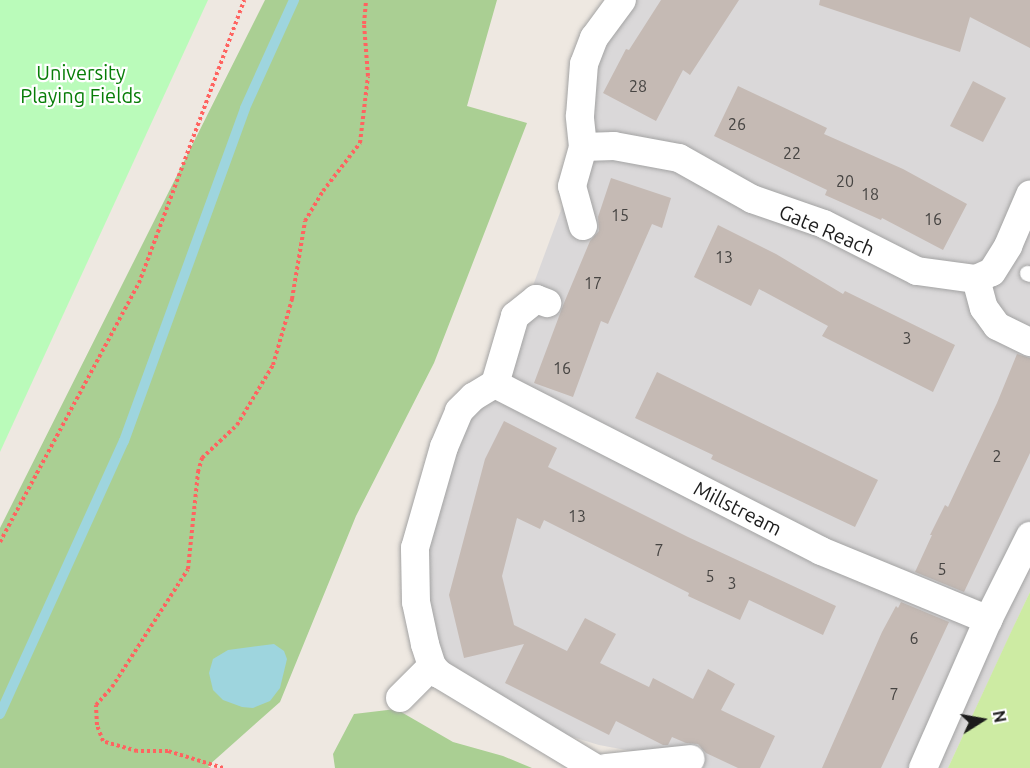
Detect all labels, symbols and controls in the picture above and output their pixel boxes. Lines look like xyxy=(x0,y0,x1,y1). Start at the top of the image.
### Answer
park label: University Playing Fields xyxy=(20,60,142,107)
house number: 28 xyxy=(629,76,647,96)
house number: 26 xyxy=(728,114,746,134)
house number: 22 xyxy=(783,143,801,163)
house number: 20 xyxy=(836,171,854,191)
house number: 18 xyxy=(861,184,879,204)
street label: Gate Reach xyxy=(776,199,878,261)
house number: 15 xyxy=(611,205,629,225)
house number: 16 xyxy=(924,209,942,229)
house number: 13 xyxy=(715,247,733,267)
house number: 17 xyxy=(584,273,602,293)
house number: 3 xyxy=(902,328,912,348)
house number: 16 xyxy=(553,358,571,378)
house number: 2 xyxy=(992,446,1002,466)
street label: Millstream xyxy=(690,476,786,540)
house number: 13 xyxy=(568,506,586,526)
house number: 7 xyxy=(654,540,664,560)
house number: 5 xyxy=(937,559,947,579)
house number: 5 xyxy=(705,566,715,586)
house number: 3 xyxy=(727,573,737,593)
house number: 6 xyxy=(909,628,919,648)
house number: 7 xyxy=(889,684,899,704)
north arrow xyxy=(952,690,1012,750)
text: N xyxy=(990,709,1010,724)

